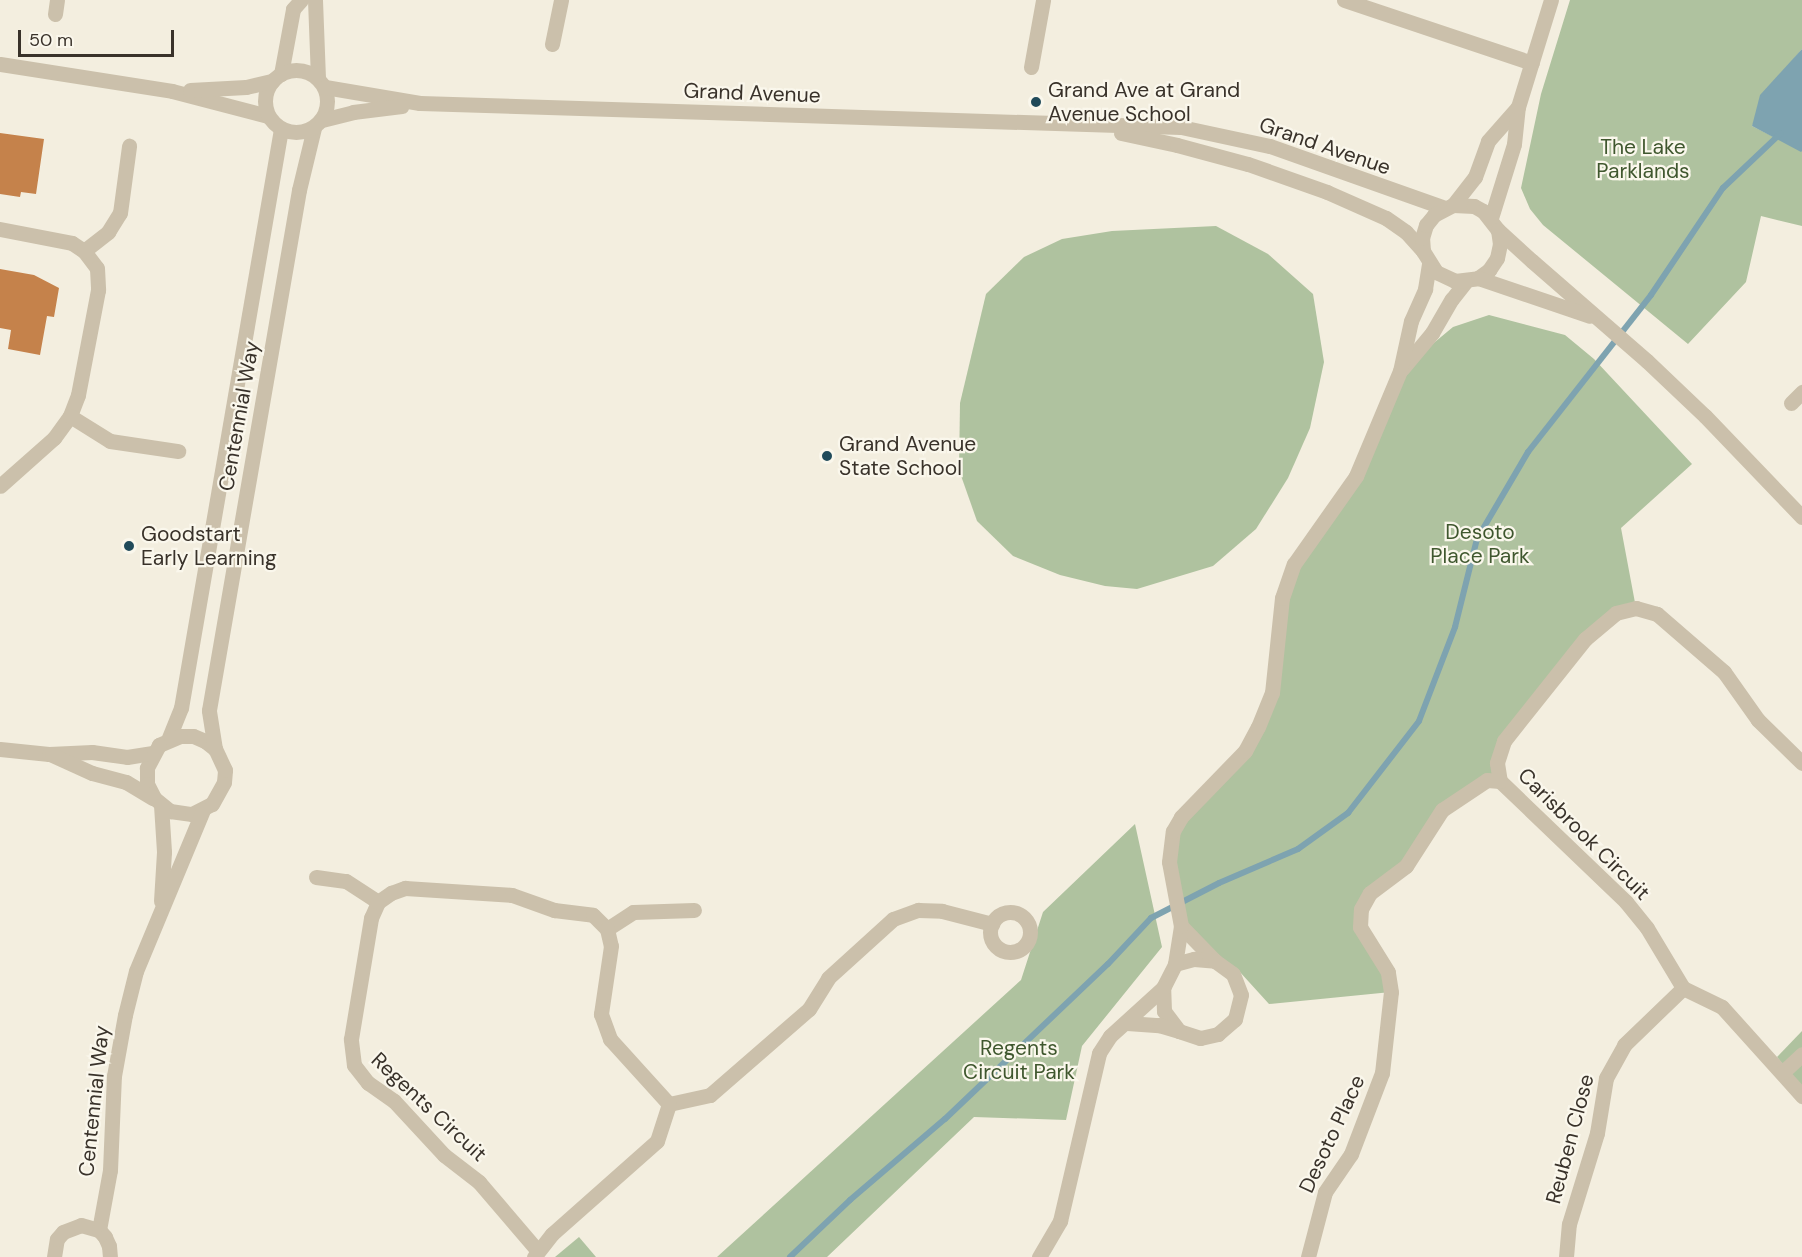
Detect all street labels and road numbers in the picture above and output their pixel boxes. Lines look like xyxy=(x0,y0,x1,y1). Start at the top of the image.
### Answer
street label: Grand Avenue xyxy=(683,78,821,108)
street label: Grand Avenue xyxy=(1256,112,1394,180)
street label: Centennial Way xyxy=(213,339,265,493)
street label: Carisbrook Circuit xyxy=(1513,763,1655,905)
street label: Centennial Way xyxy=(74,1024,114,1178)
street label: Regents Circuit xyxy=(366,1047,492,1167)
street label: Desoto Place xyxy=(1294,1071,1370,1197)
street label: Reuben Close xyxy=(1541,1071,1599,1207)

